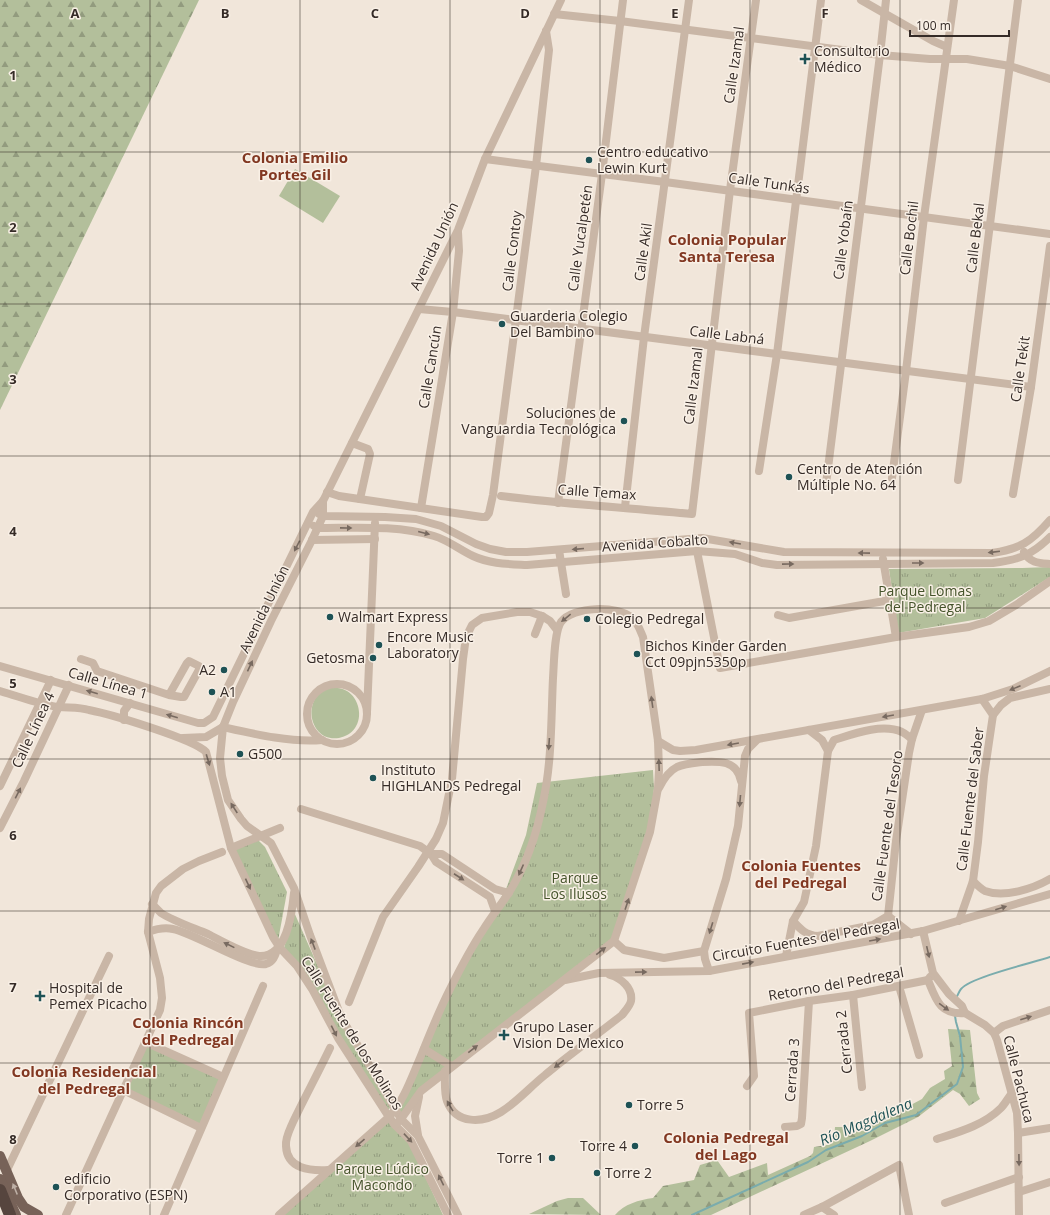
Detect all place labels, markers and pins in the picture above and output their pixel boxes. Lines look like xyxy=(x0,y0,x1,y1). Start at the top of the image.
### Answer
place label: Consultorio Médico xyxy=(814,41,890,76)
marker: Consultorio Médico xyxy=(799,53,811,65)
place label: Centro educativo Lewin Kurt xyxy=(597,142,708,177)
marker: Centro educativo Lewin Kurt xyxy=(584,155,594,165)
place label: Guarderia Colegio Del Bambino xyxy=(510,306,628,341)
marker: Guarderia Colegio Del Bambino xyxy=(497,319,507,329)
place label: Soluciones de Vanguardia Tecnológica xyxy=(461,403,616,438)
marker: Soluciones de Vanguardia Tecnológica xyxy=(619,416,629,426)
place label: Centro de Atención Múltiple No. 64 xyxy=(797,459,923,494)
marker: Centro de Atención Múltiple No. 64 xyxy=(784,472,794,482)
place label: Walmart Express xyxy=(338,607,448,626)
place label: Colegio Pedregal xyxy=(595,609,704,628)
marker: Walmart Express xyxy=(325,612,335,622)
marker: Colegio Pedregal xyxy=(582,614,592,624)
place label: Encore Music Laboratory xyxy=(387,627,474,662)
place label: Bichos Kinder Garden Cct 09pjn5350p xyxy=(645,636,787,671)
marker: Encore Music Laboratory xyxy=(374,640,384,650)
place label: Getosma xyxy=(306,648,365,667)
marker: Bichos Kinder Garden Cct 09pjn5350p xyxy=(632,649,642,659)
marker: Getosma xyxy=(368,653,378,663)
place label: A2 xyxy=(199,660,216,679)
marker: A2 xyxy=(219,665,229,675)
place label: A1 xyxy=(220,682,237,701)
marker: A1 xyxy=(207,687,217,697)
place label: G500 xyxy=(248,744,282,763)
marker: G500 xyxy=(235,749,245,759)
place label: Instituto HIGHLANDS Pedregal xyxy=(381,760,521,795)
marker: Instituto HIGHLANDS Pedregal xyxy=(368,773,378,783)
place label: Hospital de Pemex Picacho xyxy=(49,978,147,1013)
marker: Hospital de Pemex Picacho xyxy=(34,990,46,1002)
place label: Grupo Laser Vision De Mexico xyxy=(513,1017,624,1052)
marker: Grupo Laser Vision De Mexico xyxy=(498,1029,510,1041)
place label: Torre 5 xyxy=(637,1095,684,1114)
marker: Torre 5 xyxy=(624,1100,634,1110)
place label: Torre 4 xyxy=(580,1136,627,1155)
marker: Torre 4 xyxy=(630,1141,640,1151)
place label: Torre 1 xyxy=(497,1148,544,1167)
marker: Torre 1 xyxy=(547,1153,557,1163)
place label: Torre 2 xyxy=(605,1163,652,1182)
marker: Torre 2 xyxy=(592,1168,602,1178)
place label: edificio Corporativo (ESPN) xyxy=(64,1169,188,1204)
marker: edificio Corporativo (ESPN) xyxy=(51,1182,61,1192)

